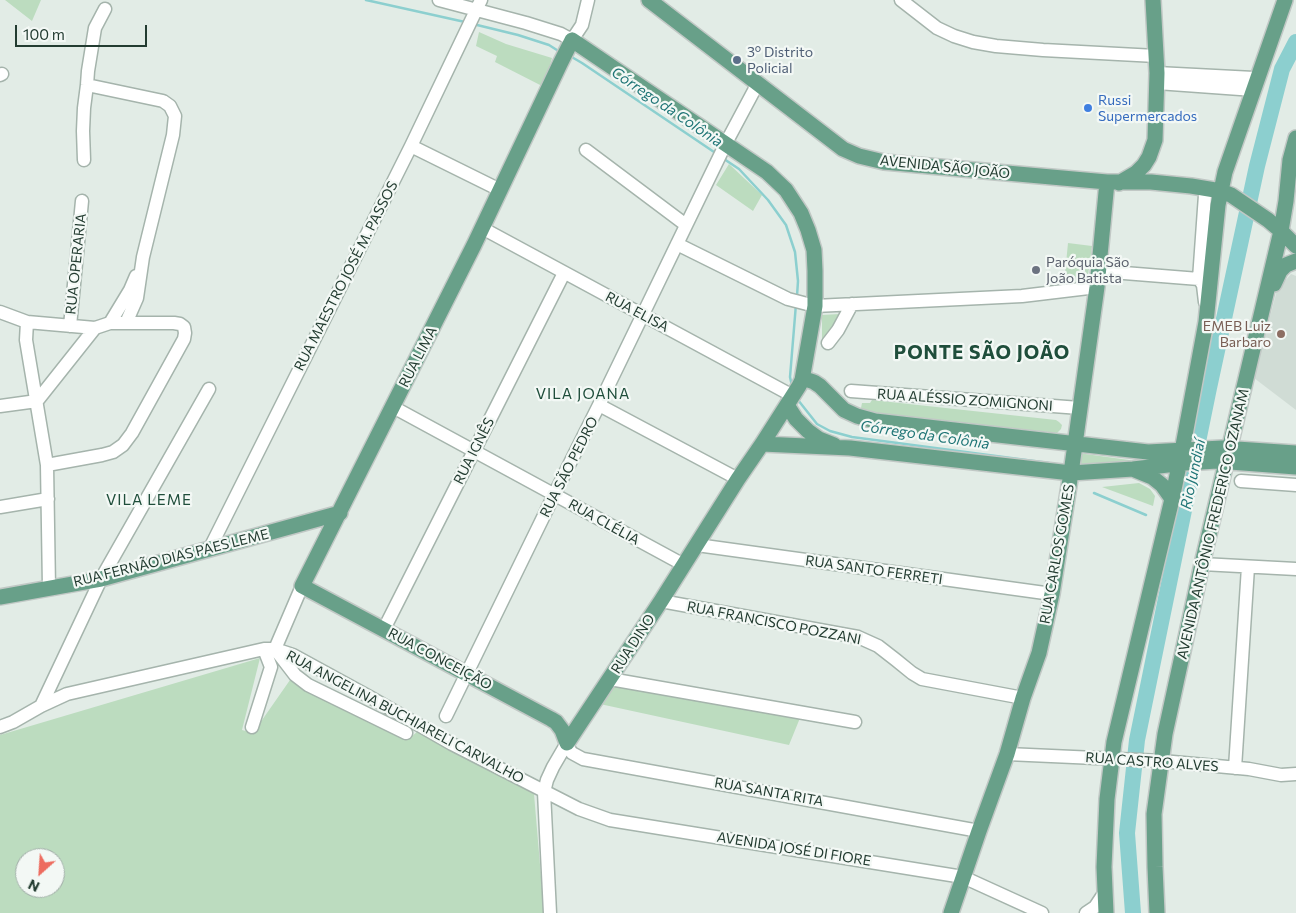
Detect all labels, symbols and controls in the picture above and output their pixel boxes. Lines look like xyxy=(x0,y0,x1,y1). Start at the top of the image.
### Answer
scale bar xyxy=(18,15,150,47)
text: 100 m xyxy=(23,25,65,43)
place label: 3º Distrito Policial xyxy=(747,44,813,76)
marker: 3º Distrito Policial xyxy=(731,54,743,66)
water label: Córrego da Colônia xyxy=(608,63,726,151)
place label: Russi Supermercados xyxy=(1098,92,1197,124)
marker: Russi Supermercados xyxy=(1082,102,1094,114)
street label: AVENIDA SÃO JOÃO xyxy=(879,152,1011,182)
street label: RUA MAESTRO JOSÉ M. PASSOS xyxy=(291,178,401,374)
street label: RUA OPERARIA xyxy=(62,213,90,315)
place label: Paróquia São João Batista xyxy=(1046,254,1129,286)
marker: Paróquia São João Batista xyxy=(1030,264,1042,276)
street label: RUA ELISA xyxy=(602,288,672,336)
place label: EMEB Luiz Barbaro xyxy=(1203,318,1271,351)
street label: RUA LIMA xyxy=(395,324,441,390)
marker: EMEB Luiz Barbaro xyxy=(1275,328,1287,340)
district label: PONTE SÃO JOÃO xyxy=(892,342,1072,364)
district label: VILA JOANA xyxy=(535,385,631,403)
street label: RUA ALÉSSIO ZOMIGNONI xyxy=(877,385,1053,415)
street label: AVENIDA ANTÔNIO FREDERICO OZANAM xyxy=(1174,387,1252,661)
street label: RUA SÃO PEDRO xyxy=(536,414,602,520)
street label: RUA IGNÊS xyxy=(450,415,498,487)
water label: Córrego da Colônia xyxy=(859,417,991,453)
water label: Rio Jundiaí xyxy=(1177,437,1209,511)
street label: RUA CARLOS GOMES xyxy=(1036,483,1078,625)
district label: VILA LEME xyxy=(105,491,193,509)
street label: RUA CLÉLIA xyxy=(565,496,643,548)
street label: RUA FERNÃO DIAS PAES LEME xyxy=(72,526,270,590)
street label: RUA SANTO FERRETI xyxy=(804,552,944,588)
street label: RUA FRANCISCO POZZANI xyxy=(685,598,863,648)
street label: RUA DINO xyxy=(608,611,658,677)
street label: RUA CONCEIÇÃO xyxy=(385,625,495,693)
street label: RUA ANGELINA BUCHIARELI CARVALHO xyxy=(283,647,527,787)
street label: RUA CASTRO ALVES xyxy=(1085,749,1219,775)
street label: RUA SANTA RITA xyxy=(713,774,825,810)
street label: AVENIDA JOSÉ DI FIORE xyxy=(716,829,872,869)
north arrow xyxy=(15,848,65,898)
text: N xyxy=(25,876,42,896)

